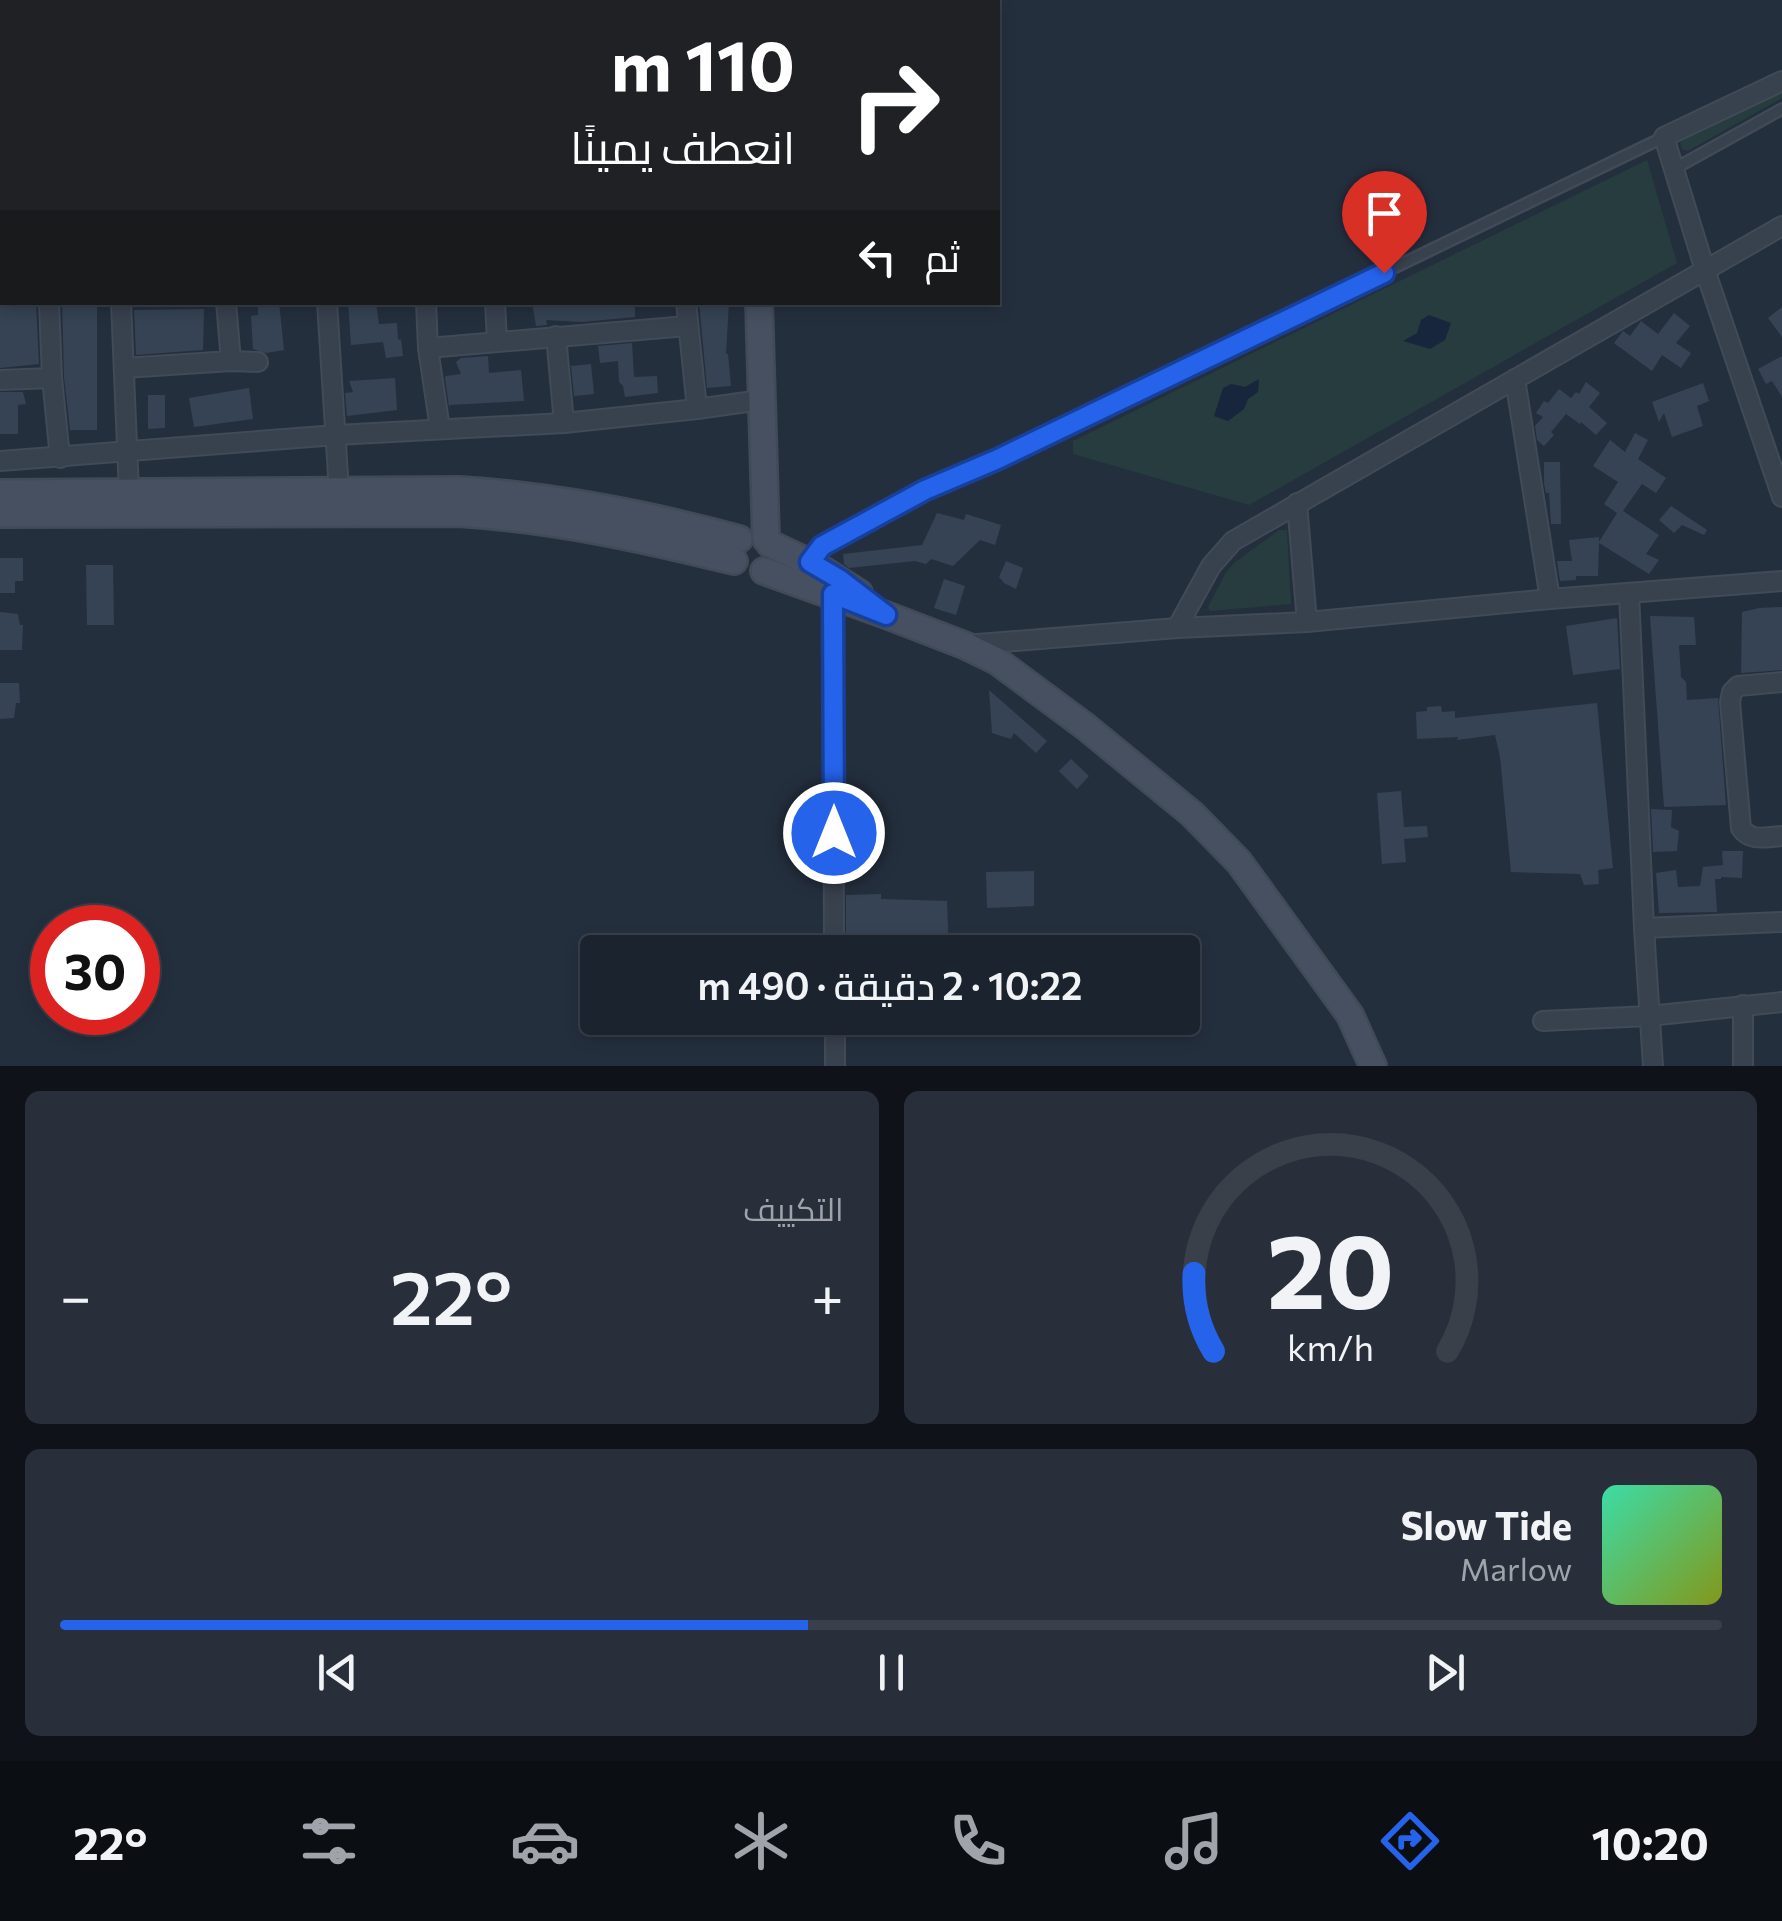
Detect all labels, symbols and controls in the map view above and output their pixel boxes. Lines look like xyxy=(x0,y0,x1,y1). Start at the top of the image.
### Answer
text: 110 m xyxy=(611,20,795,105)
icon: right xyxy=(830,40,960,170)
text: انعطف يمينًا xyxy=(570,118,795,173)
pin xyxy=(1342,171,1427,274)
icon: arrive xyxy=(1357,186,1412,241)
icon: left xyxy=(850,230,905,285)
text: ثم xyxy=(925,233,960,280)
position arrow xyxy=(782,781,886,885)
speed limit sign: 30 xyxy=(30,905,160,1035)
text: 10:22 · 2 دقيقة · 490 m xyxy=(698,961,1082,1008)
text: التكييف xyxy=(743,1188,844,1228)
text: 20 xyxy=(1266,1203,1394,1330)
text: 22° xyxy=(390,1249,512,1340)
text: − xyxy=(60,1261,91,1328)
text: + xyxy=(811,1261,844,1328)
text: km/h xyxy=(1287,1325,1374,1368)
text: Slow Tide xyxy=(1401,1501,1572,1548)
text: Marlow xyxy=(1460,1548,1572,1588)
icon: previous xyxy=(310,1645,365,1700)
icon: pause xyxy=(864,1645,919,1700)
icon: next xyxy=(1418,1645,1473,1700)
icon: filters xyxy=(294,1806,364,1876)
icon: car xyxy=(510,1806,580,1876)
icon: climate xyxy=(726,1806,796,1876)
icon: phone xyxy=(943,1806,1013,1876)
icon: music xyxy=(1159,1806,1229,1876)
icon: directions xyxy=(1375,1806,1445,1876)
text: 22° xyxy=(73,1814,147,1869)
text: 10:20 xyxy=(1591,1814,1709,1869)

